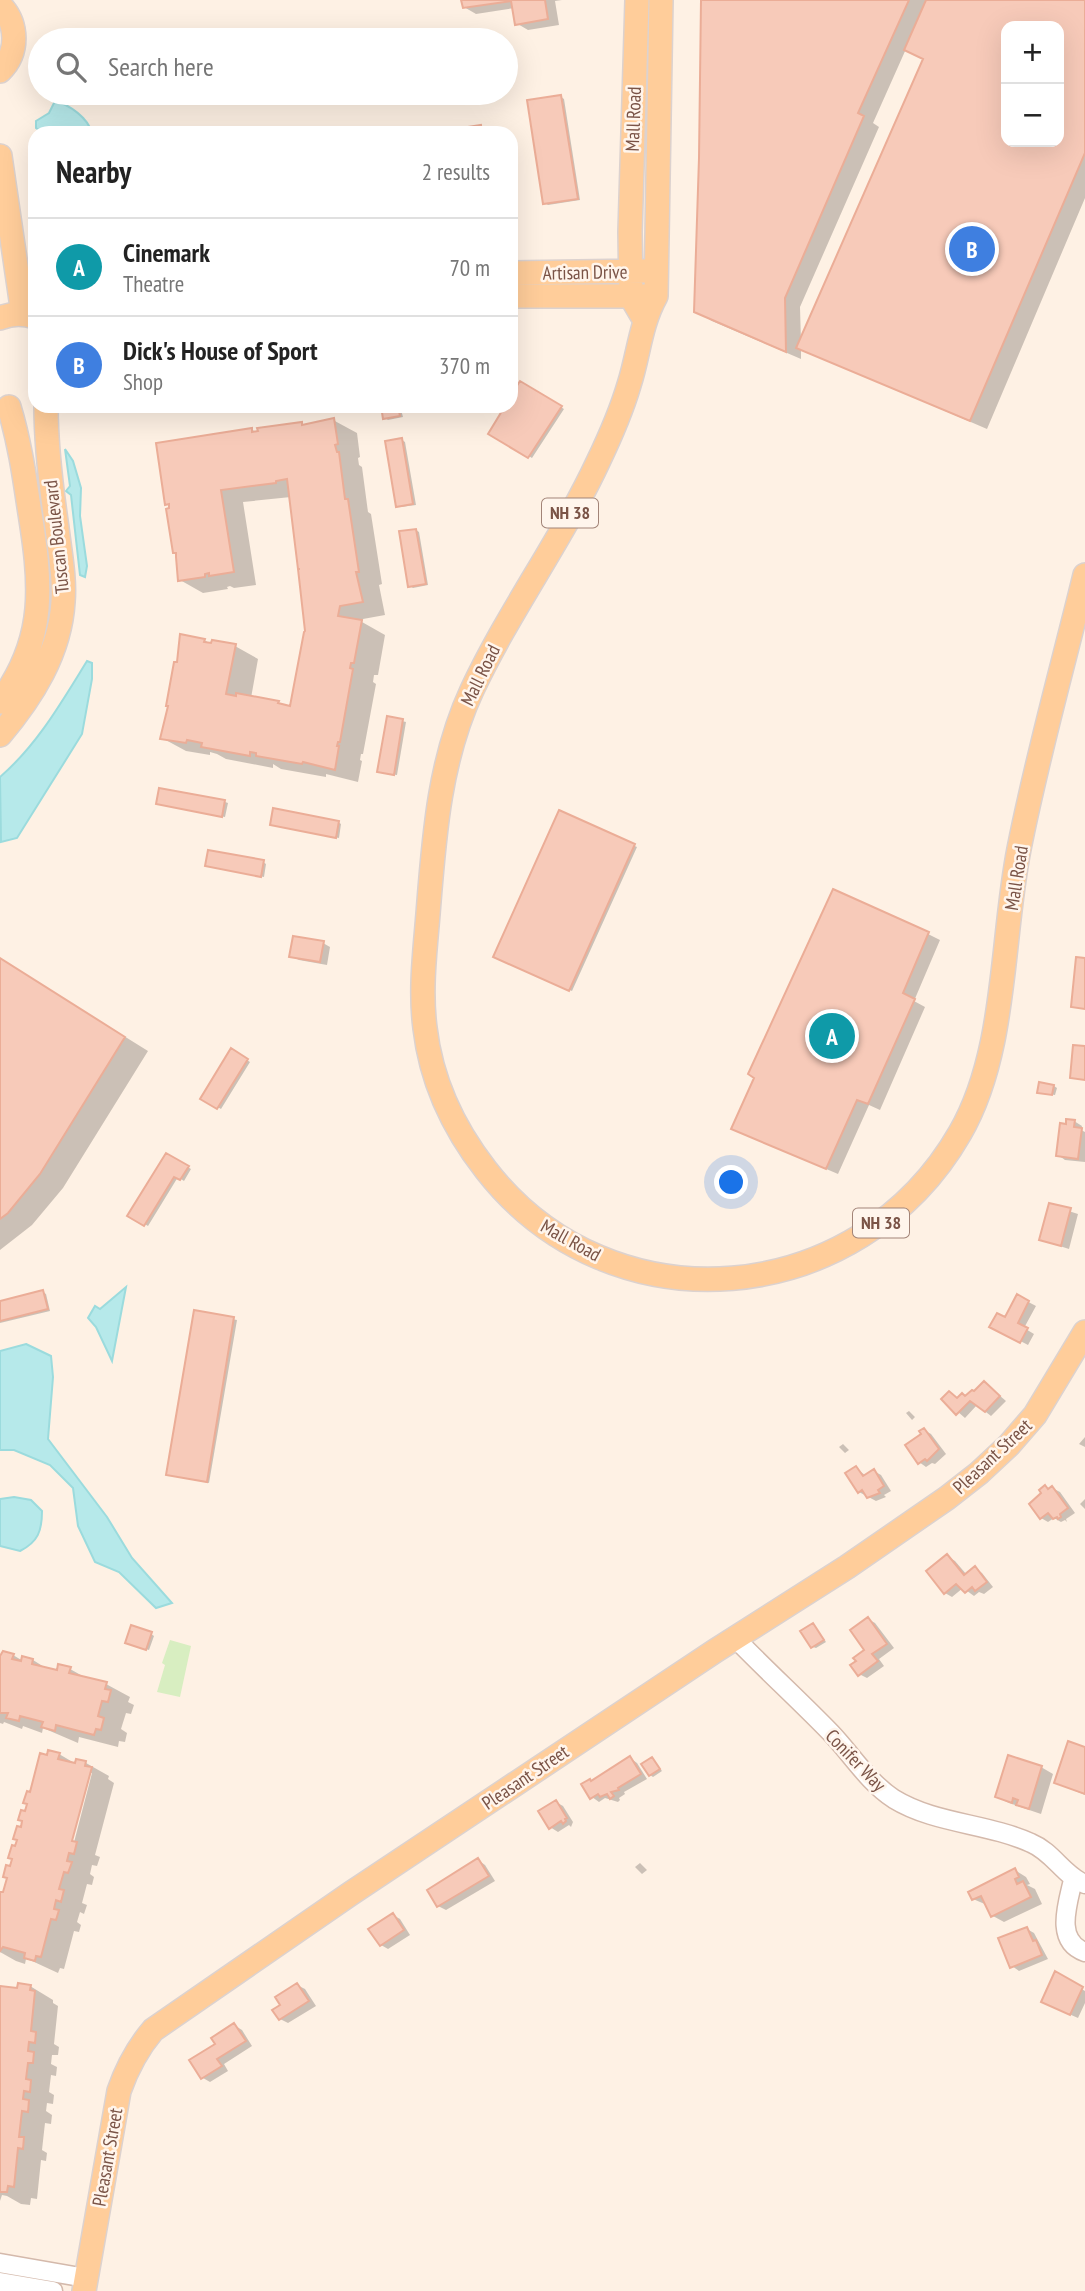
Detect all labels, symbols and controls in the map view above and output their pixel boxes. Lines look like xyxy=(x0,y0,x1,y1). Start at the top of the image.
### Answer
map controls xyxy=(1001,21,1064,147)
button: + xyxy=(1001,21,1064,84)
search box xyxy=(28,28,518,105)
icon: search xyxy=(52,48,90,86)
text: Search here xyxy=(108,50,214,83)
button: − xyxy=(1001,84,1064,147)
street label: Mall Road xyxy=(620,86,646,152)
text: Nearby xyxy=(56,152,131,191)
text: 2 results xyxy=(422,157,490,186)
pin: B xyxy=(949,223,995,275)
text: Cinemark xyxy=(123,236,210,269)
text: A xyxy=(73,253,85,282)
text: 70 m xyxy=(449,253,490,282)
street label: Artisan Drive xyxy=(542,259,628,285)
text: Theatre xyxy=(123,269,184,298)
text: Dick's House of Sport xyxy=(123,334,318,367)
text: B xyxy=(73,351,85,380)
text: 370 m xyxy=(439,351,490,380)
text: Shop xyxy=(123,367,163,396)
street label: Tuscan Boulevard xyxy=(38,479,74,595)
road number: NH 38 xyxy=(542,499,598,528)
street label: Mall Road xyxy=(455,641,505,709)
street label: Mall Road xyxy=(999,844,1033,912)
pin: A xyxy=(809,1010,855,1062)
your location xyxy=(714,1165,748,1199)
road number: NH 38 xyxy=(853,1208,909,1238)
street label: Mall Road xyxy=(537,1214,605,1266)
street label: Pleasant Street xyxy=(947,1413,1037,1499)
street label: Conifer Way xyxy=(821,1724,892,1797)
street label: Pleasant Street xyxy=(477,1739,574,1815)
street label: Pleasant Street xyxy=(87,2105,128,2208)

